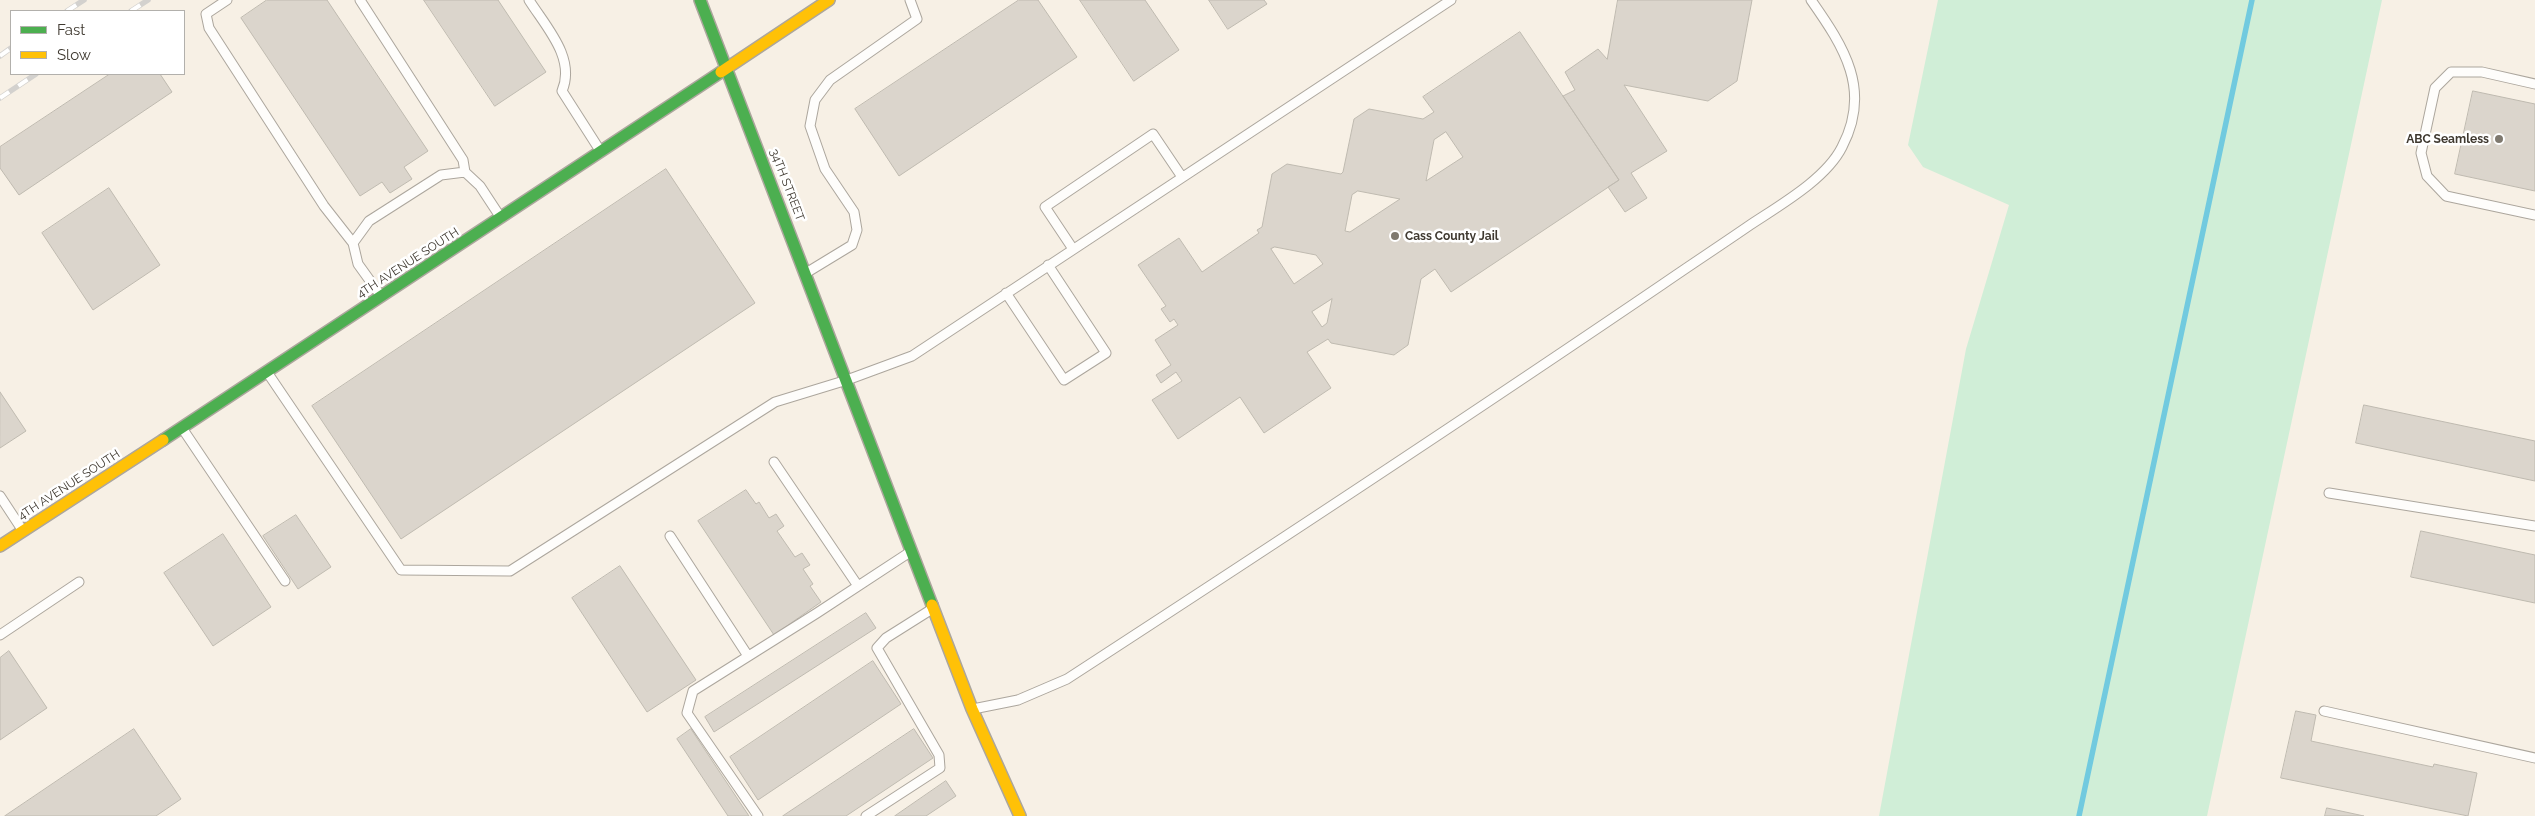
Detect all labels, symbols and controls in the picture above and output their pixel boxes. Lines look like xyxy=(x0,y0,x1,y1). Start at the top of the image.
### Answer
legend xyxy=(10,10,185,75)
text: Fast xyxy=(57,21,85,39)
text: Slow xyxy=(57,46,91,64)
place label: ABC Seamless xyxy=(2406,132,2489,146)
marker: ABC Seamless xyxy=(2493,133,2505,145)
street label: 34TH STREET xyxy=(767,147,807,223)
street label: 4TH AVENUE SOUTH xyxy=(354,225,462,301)
place label: Cass County Jail xyxy=(1405,229,1499,243)
marker: Cass County Jail xyxy=(1389,230,1401,242)
street label: 4TH AVENUE SOUTH xyxy=(15,447,123,523)

